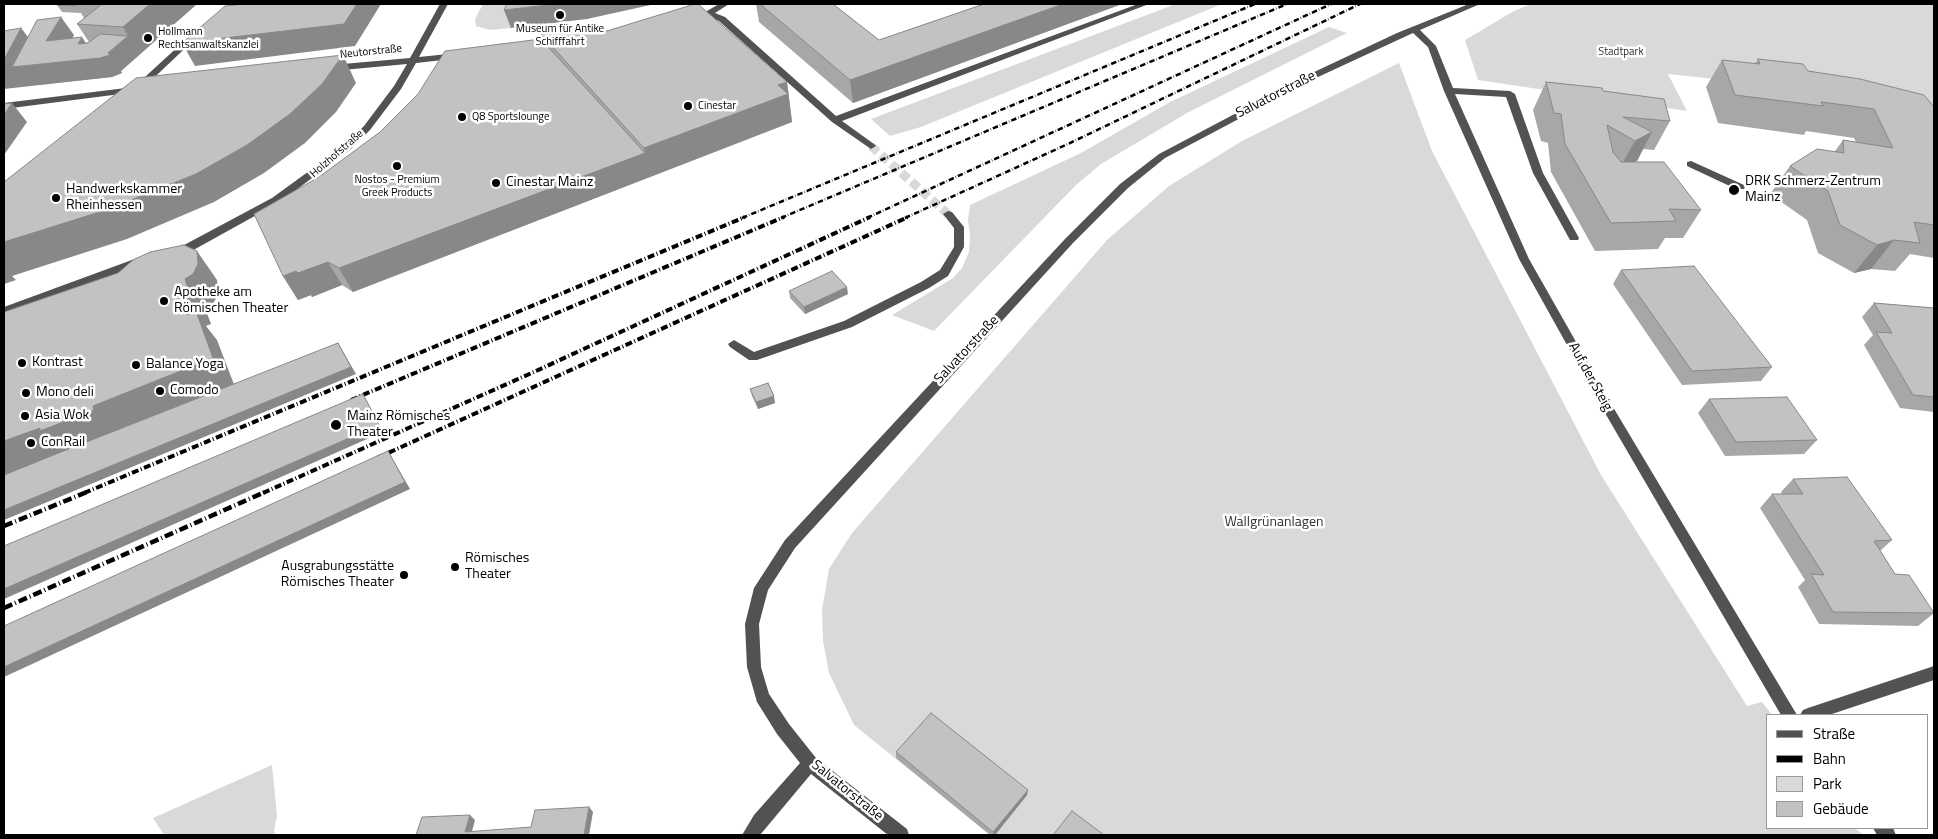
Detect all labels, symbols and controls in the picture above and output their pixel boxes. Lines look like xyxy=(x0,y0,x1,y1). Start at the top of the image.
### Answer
marker: Museum für Antike Schifffahrt xyxy=(554,9,566,21)
place label: Museum für Antike Schifffahrt xyxy=(516,22,604,48)
place label: Hollmann Rechtsanwaltskanzlei xyxy=(158,25,259,51)
marker: Hollmann Rechtsanwaltskanzlei xyxy=(142,32,154,44)
street label: Neutorstraße xyxy=(339,42,403,62)
park label: Stadtpark xyxy=(1598,45,1644,59)
street label: Salvatorstraße xyxy=(1233,68,1319,122)
place label: Cinestar xyxy=(698,99,736,113)
marker: Cinestar xyxy=(682,100,694,112)
place label: Q8 Sportslounge xyxy=(472,110,549,124)
marker: Q8 Sportslounge xyxy=(456,111,468,123)
street label: Holzhofstraße xyxy=(308,127,366,181)
marker: Nostos - Premium Greek Products xyxy=(391,160,403,172)
place label: Nostos - Premium Greek Products xyxy=(354,173,440,199)
place label: DRK Schmerz-Zentrum Mainz xyxy=(1745,174,1881,206)
place label: Cinestar Mainz xyxy=(506,175,593,191)
marker: Cinestar Mainz xyxy=(490,177,502,189)
place label: Handwerkskammer Rheinhessen xyxy=(66,182,182,214)
marker: DRK Schmerz-Zentrum Mainz xyxy=(1727,183,1741,197)
marker: Handwerkskammer Rheinhessen xyxy=(50,192,62,204)
place label: Apotheke am Römischen Theater xyxy=(174,285,288,318)
marker: Apotheke am Römischen Theater xyxy=(158,295,170,307)
street label: Salvatorstraße xyxy=(931,312,1003,388)
street label: Auf der Steig xyxy=(1564,340,1616,414)
place label: Kontrast xyxy=(32,355,83,371)
marker: Kontrast xyxy=(16,357,28,369)
place label: Balance Yoga xyxy=(146,357,224,373)
marker: Balance Yoga xyxy=(130,359,142,371)
place label: Comodo xyxy=(170,383,219,399)
place label: Mono deli xyxy=(36,385,94,401)
marker: Comodo xyxy=(154,385,166,397)
marker: Mono deli xyxy=(20,387,32,399)
place label: Asia Wok xyxy=(35,408,89,424)
place label: Mainz Römisches Theater xyxy=(347,409,450,442)
marker: Asia Wok xyxy=(19,410,31,422)
marker: Mainz Römisches Theater xyxy=(329,418,343,432)
place label: ConRail xyxy=(41,435,85,451)
marker: ConRail xyxy=(25,437,37,449)
park label: Wallgrünanlagen xyxy=(1224,515,1324,531)
place label: Römisches Theater xyxy=(465,551,529,584)
place label: Ausgrabungsstätte Römisches Theater xyxy=(281,559,394,592)
marker: Römisches Theater xyxy=(449,561,461,573)
marker: Ausgrabungsstätte Römisches Theater xyxy=(398,569,410,581)
legend xyxy=(1766,714,1928,829)
text: Straße xyxy=(1813,722,1855,745)
text: Bahn xyxy=(1813,747,1846,770)
street label: Salvatorstraße xyxy=(808,757,886,825)
text: Park xyxy=(1813,772,1842,795)
text: Gebäude xyxy=(1813,797,1869,820)

